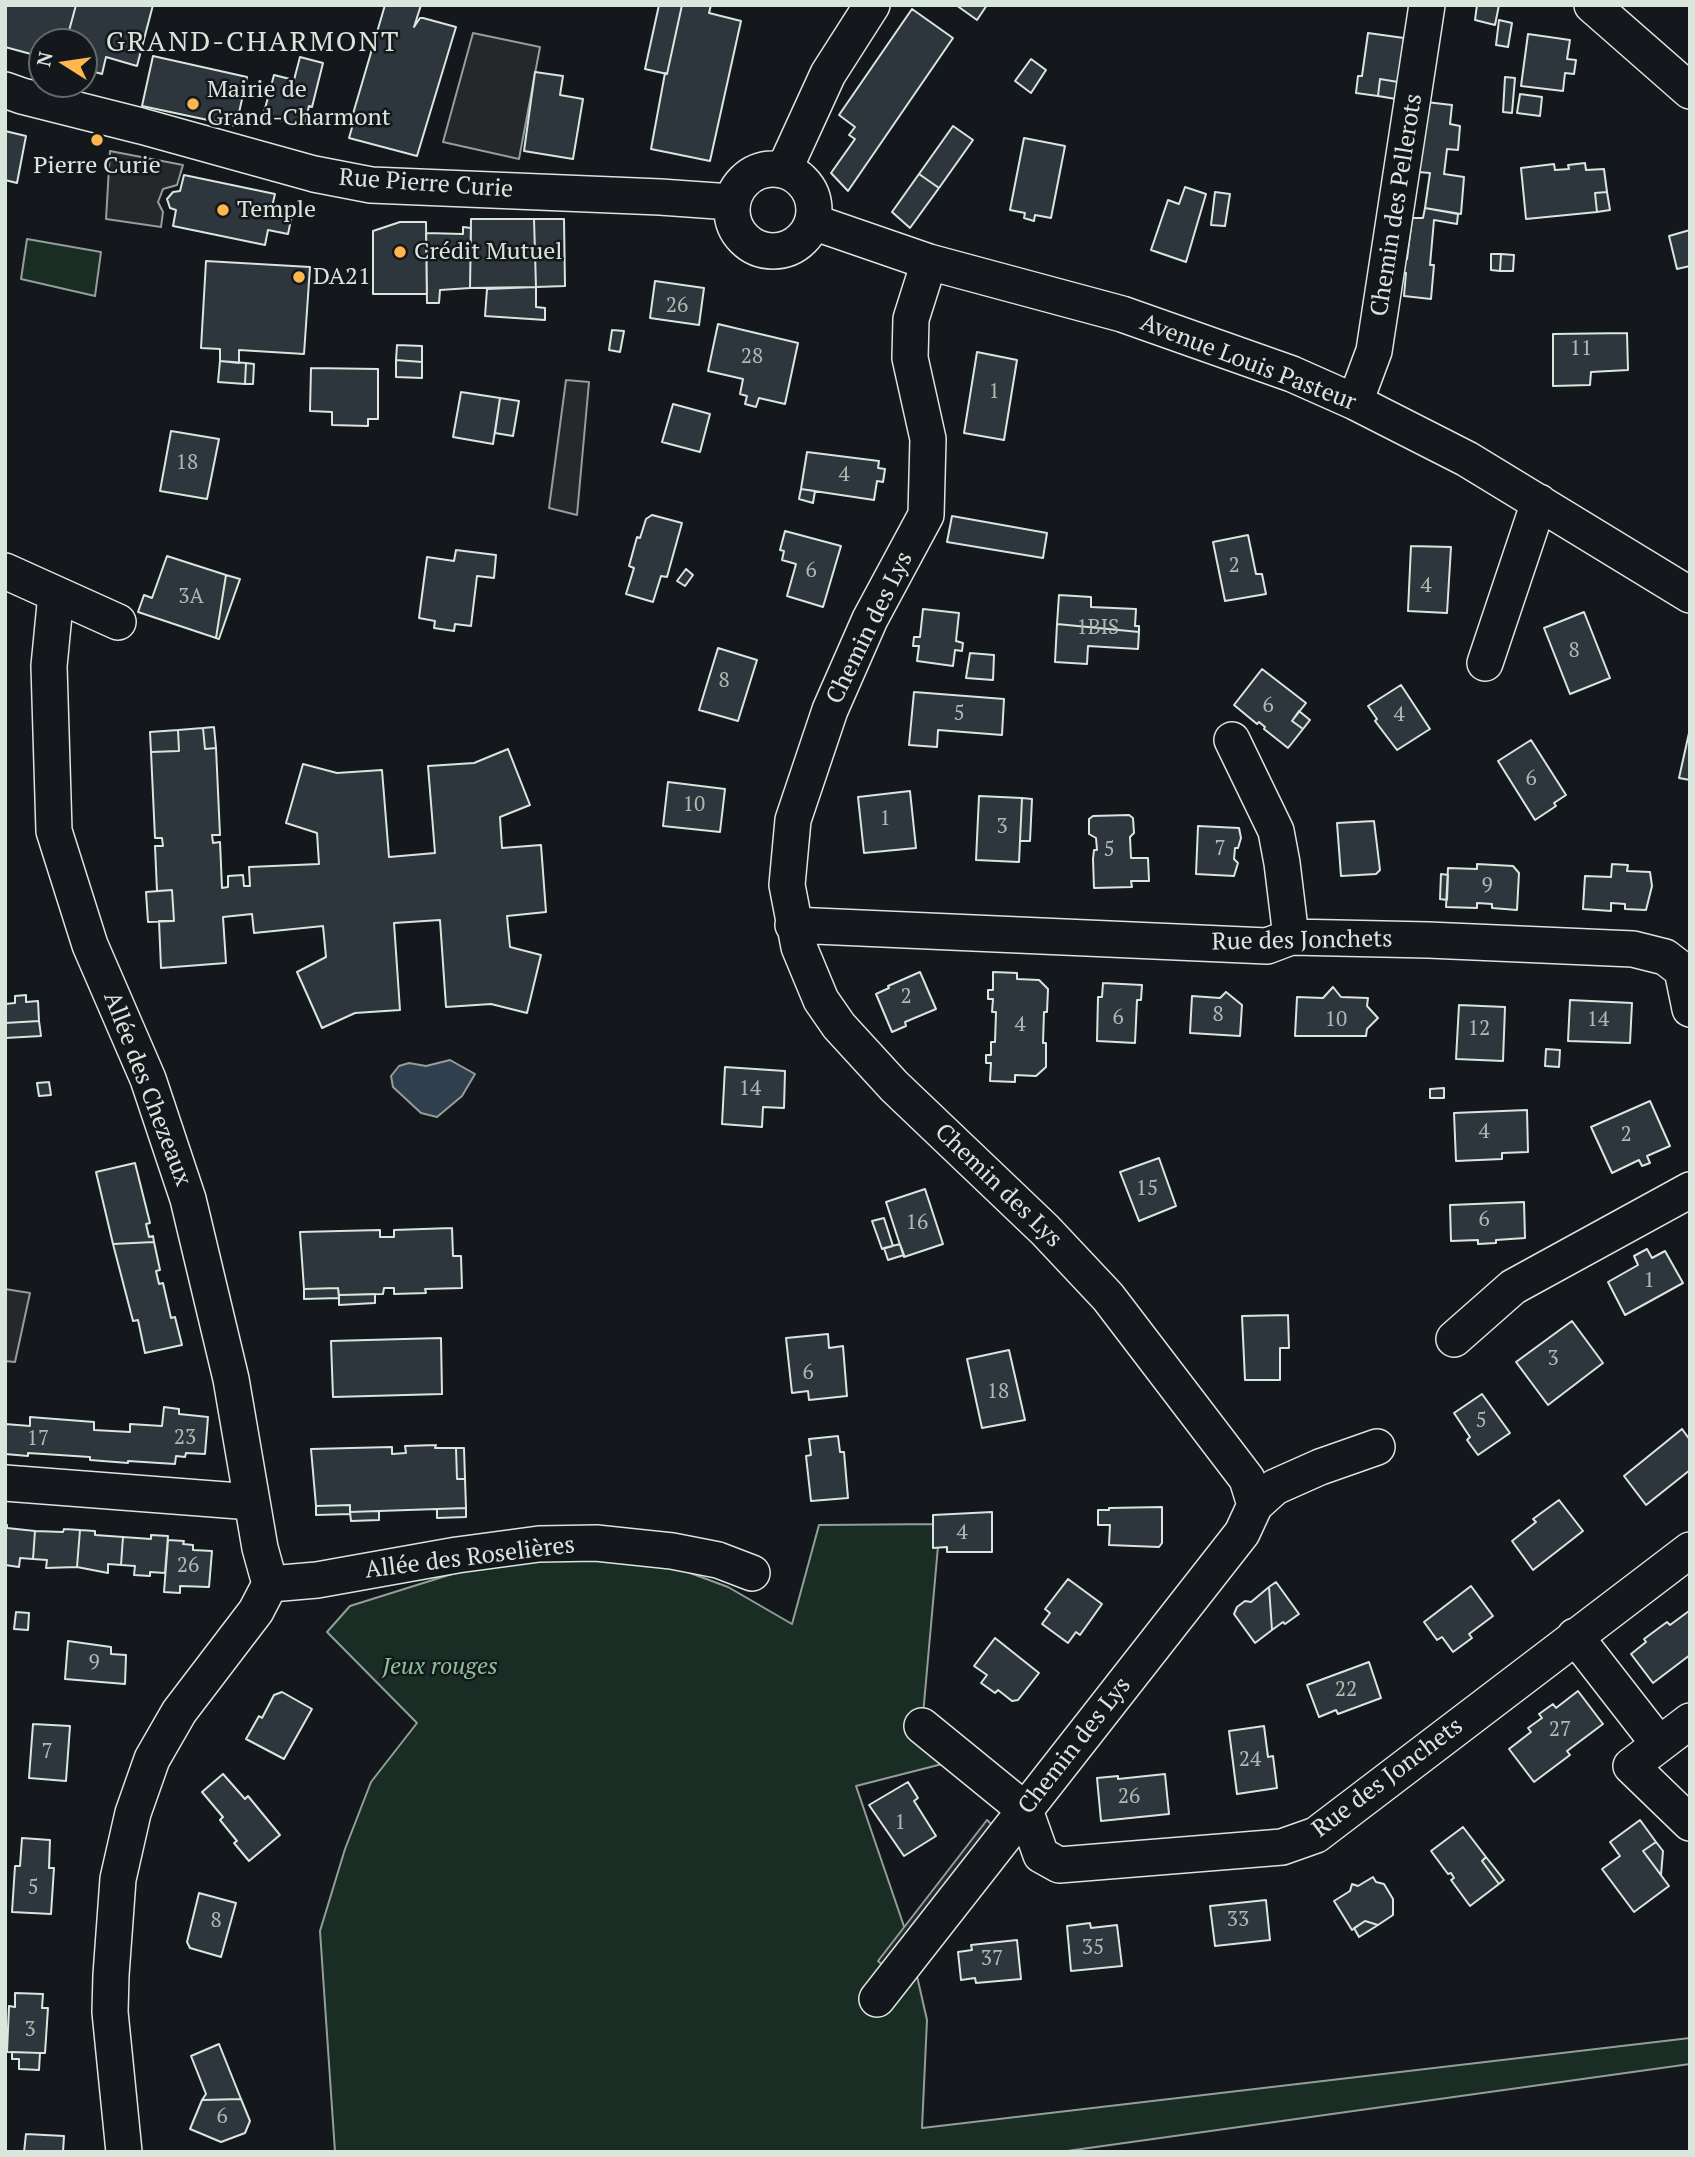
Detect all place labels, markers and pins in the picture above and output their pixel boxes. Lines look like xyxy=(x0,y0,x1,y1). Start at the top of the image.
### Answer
place label: Mairie de Grand-Charmont xyxy=(207,76,391,132)
marker: Mairie de Grand-Charmont xyxy=(185,96,201,112)
marker: Pierre Curie xyxy=(89,132,105,148)
place label: Pierre Curie xyxy=(33,152,161,180)
place label: Temple xyxy=(237,196,316,224)
marker: Temple xyxy=(215,202,231,218)
place label: Crédit Mutuel xyxy=(414,238,563,266)
marker: Crédit Mutuel xyxy=(392,244,408,260)
place label: DA21 xyxy=(313,263,371,291)
marker: DA21 xyxy=(291,269,307,285)

